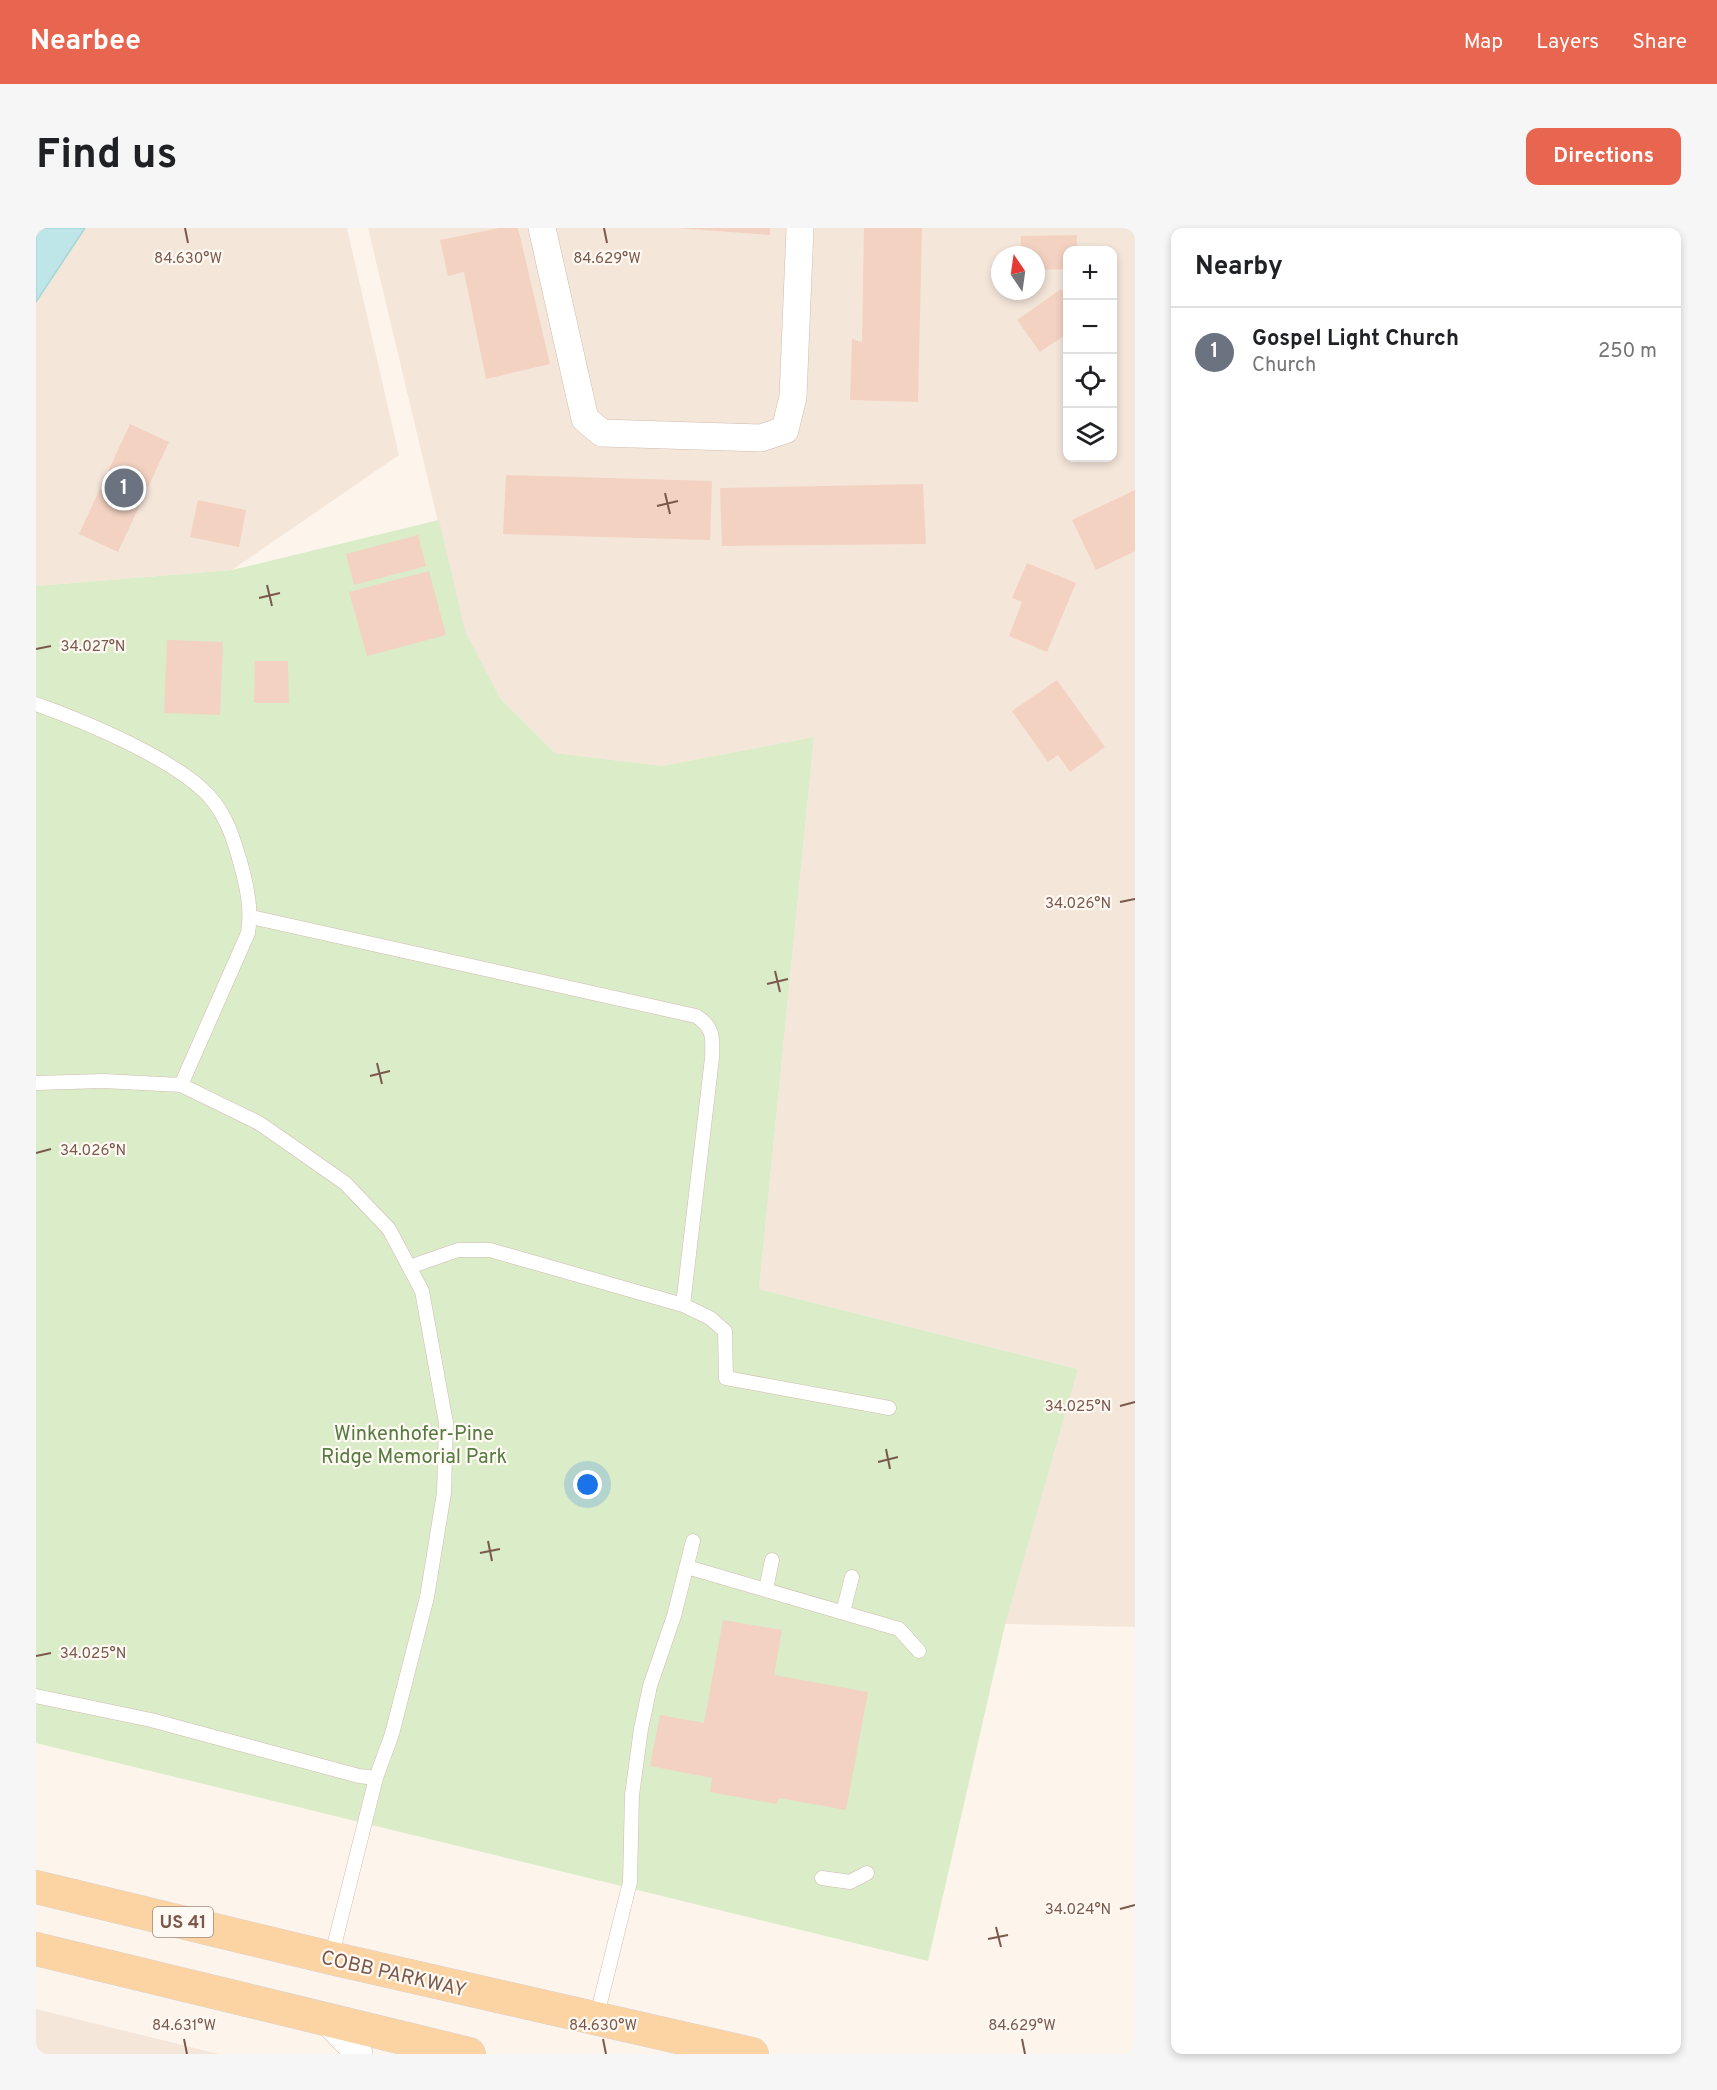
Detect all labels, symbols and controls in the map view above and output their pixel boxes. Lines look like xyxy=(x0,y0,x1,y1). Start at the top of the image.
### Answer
text: Nearbee xyxy=(30,24,141,60)
text: Map xyxy=(1464,29,1503,56)
text: Layers xyxy=(1536,29,1599,56)
text: Share xyxy=(1632,29,1687,56)
button: Directions xyxy=(1526,128,1681,185)
text: Find us xyxy=(36,130,177,183)
north arrow xyxy=(991,246,1045,300)
map controls xyxy=(1063,246,1117,462)
button: + xyxy=(1063,246,1117,300)
text: 84.630°W xyxy=(154,250,222,269)
text: 84.629°W xyxy=(573,250,641,269)
text: Nearby xyxy=(1195,251,1283,284)
button: − xyxy=(1063,300,1117,354)
text: Gospel Light Church xyxy=(1252,326,1459,353)
text: 1 xyxy=(1211,339,1219,365)
text: 250 m xyxy=(1598,339,1657,365)
text: Church xyxy=(1252,353,1316,379)
button: locate xyxy=(1063,354,1117,408)
button: layers xyxy=(1063,408,1117,462)
pin: 1 xyxy=(104,466,143,510)
text: 34.027°N xyxy=(61,638,125,657)
text: 34.026°N xyxy=(1045,895,1111,914)
text: 34.026°N xyxy=(60,1142,126,1161)
text: 34.025°N xyxy=(1045,1398,1111,1417)
park label: Winkenhofer-Pine Ridge Memorial Park xyxy=(321,1422,507,1471)
your location xyxy=(573,1470,602,1499)
text: 34.025°N xyxy=(60,1645,126,1664)
text: 34.024°N xyxy=(1045,1901,1111,1920)
road number: US 41 xyxy=(153,1907,213,1937)
street label: COBB PARKWAY xyxy=(318,1946,469,2004)
text: 84.631°W xyxy=(152,2017,216,2036)
text: 84.630°W xyxy=(569,2017,637,2036)
text: 84.629°W xyxy=(988,2017,1056,2036)

